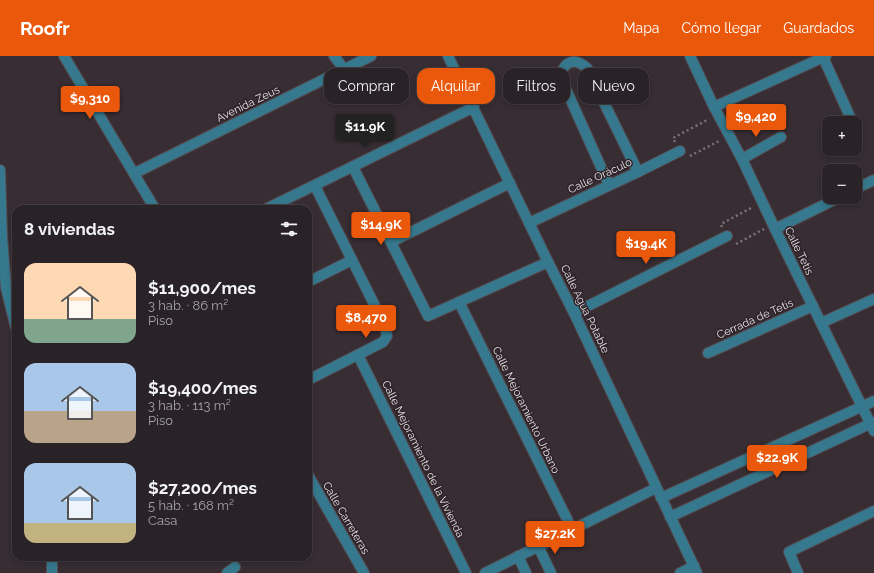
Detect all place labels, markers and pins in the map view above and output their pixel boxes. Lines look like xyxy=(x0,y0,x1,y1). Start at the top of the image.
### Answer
pin: $9,310 xyxy=(57,86,123,120)
pin: $9,420 xyxy=(723,104,789,138)
pin: $11.9K xyxy=(332,114,398,148)
pin: $14.9K xyxy=(348,212,414,246)
pin: $19.4K xyxy=(613,231,679,265)
pin: $8,470 xyxy=(333,305,399,339)
pin: $22.9K xyxy=(744,445,810,479)
pin: $27.2K xyxy=(522,521,588,555)

